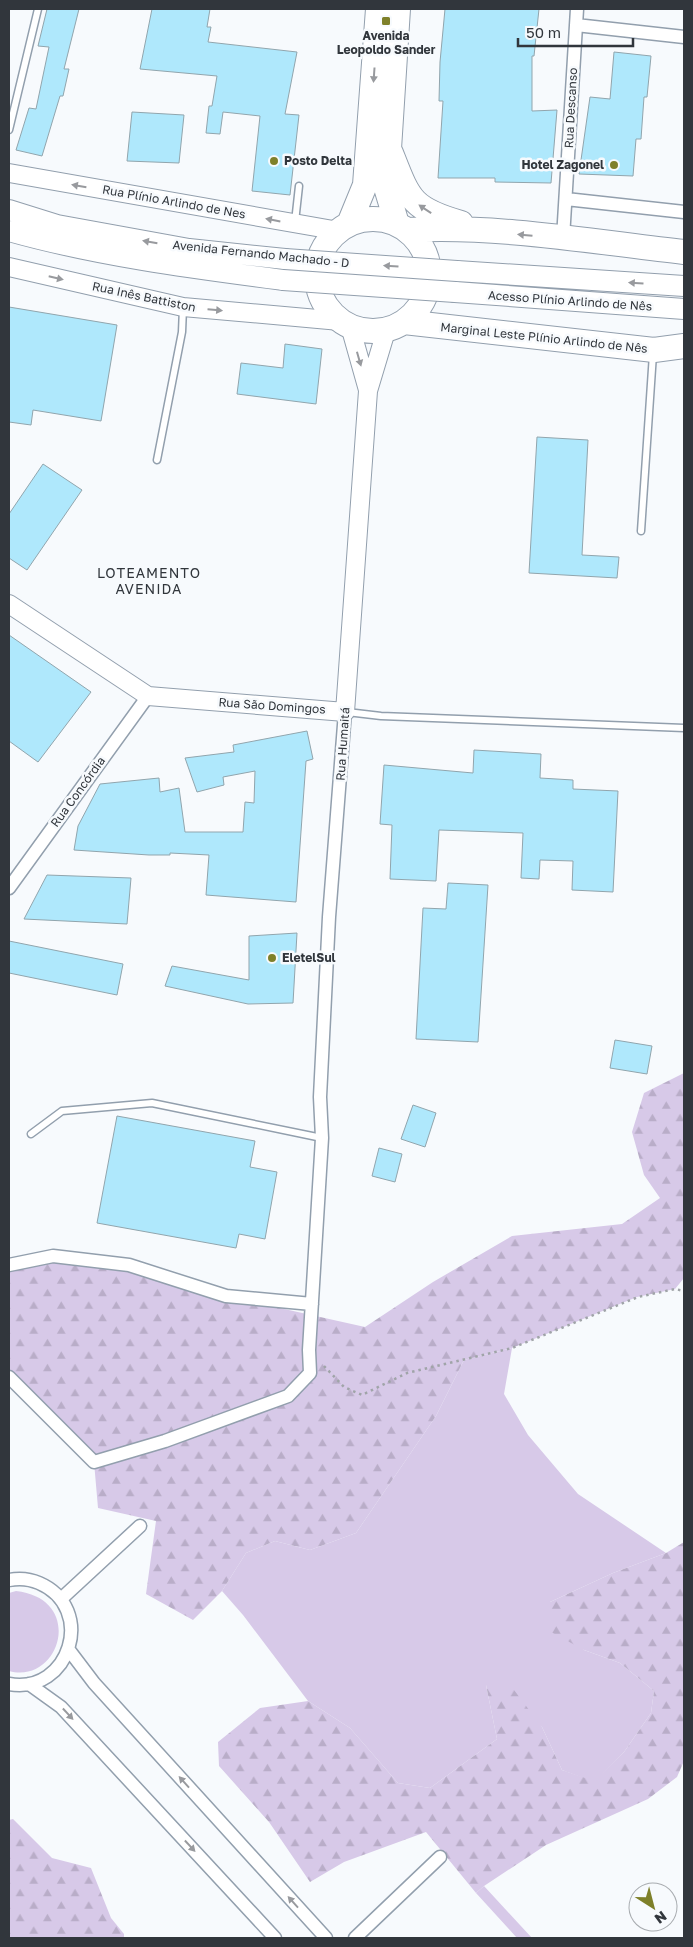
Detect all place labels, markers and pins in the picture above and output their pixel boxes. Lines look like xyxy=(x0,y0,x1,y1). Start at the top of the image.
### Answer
marker: Avenida Leopoldo Sander xyxy=(380,15,392,27)
place label: Avenida Leopoldo Sander xyxy=(337,28,436,57)
place label: Posto Delta xyxy=(284,153,352,168)
marker: Posto Delta xyxy=(268,155,280,167)
place label: Hotel Zagonel xyxy=(521,157,604,172)
marker: Hotel Zagonel xyxy=(608,159,620,171)
place label: EletelSul xyxy=(282,950,336,965)
marker: EletelSul xyxy=(266,952,278,964)

